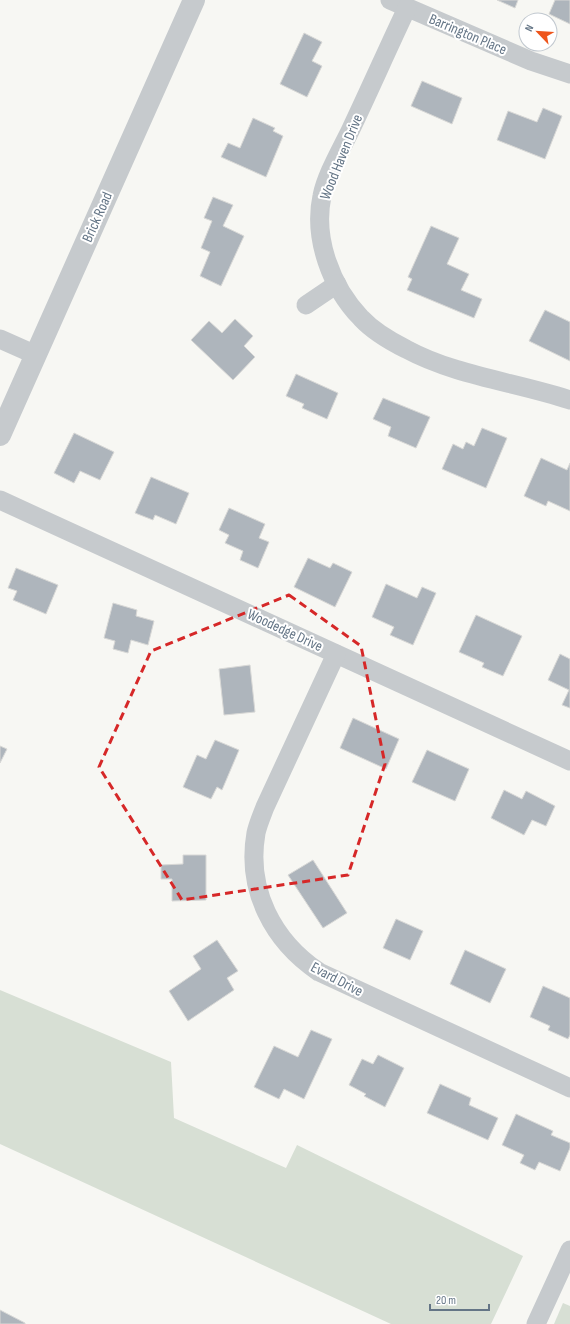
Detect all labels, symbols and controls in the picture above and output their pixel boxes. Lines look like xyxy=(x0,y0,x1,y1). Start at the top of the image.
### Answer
street label: Barrington Place xyxy=(426,10,510,59)
north arrow xyxy=(518,12,558,52)
text: N xyxy=(522,22,537,33)
street label: Wood Haven Drive xyxy=(316,112,367,203)
street label: Brick Road xyxy=(78,189,117,245)
street label: Woodedge Drive xyxy=(244,605,326,656)
street label: Evard Drive xyxy=(307,958,366,1001)
scale bar xyxy=(430,1286,489,1312)
text: 20 m xyxy=(436,1293,456,1308)

